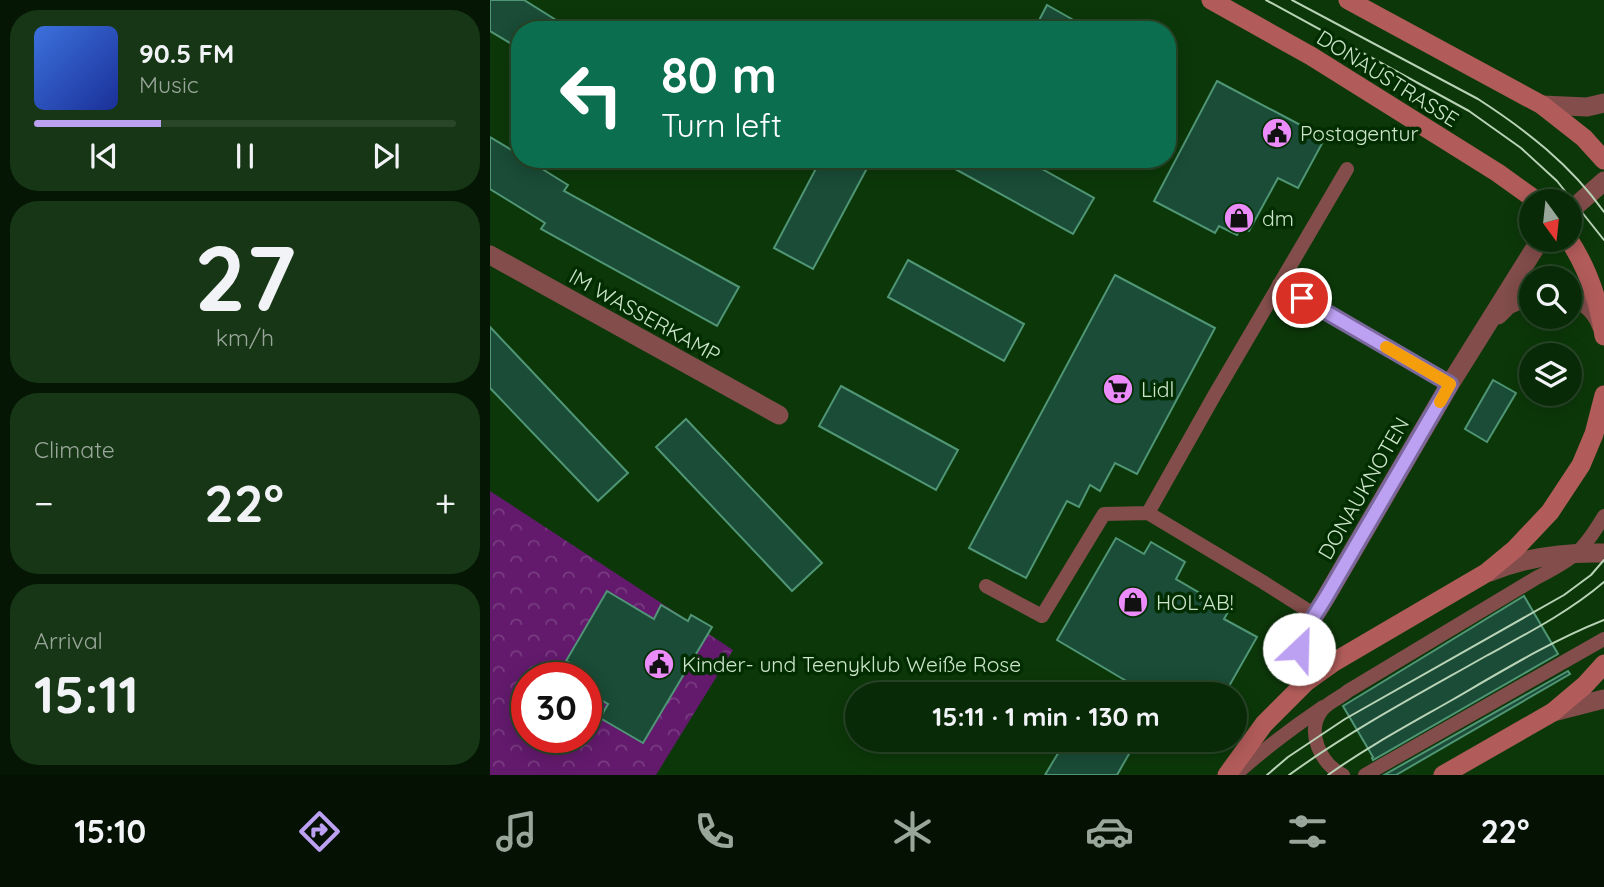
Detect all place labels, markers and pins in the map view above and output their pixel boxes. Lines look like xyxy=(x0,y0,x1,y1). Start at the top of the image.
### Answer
public building icon: Postagentur xyxy=(1260,116,1294,150)
place label: Postagentur xyxy=(1300,120,1419,146)
shop icon: dm xyxy=(1222,201,1256,235)
place label: dm xyxy=(1262,205,1294,231)
pin xyxy=(1272,268,1332,328)
supermarket icon: Lidl xyxy=(1101,372,1135,406)
place label: Lidl xyxy=(1141,376,1174,402)
shop icon: HOL’AB! xyxy=(1116,585,1150,619)
place label: HOL’AB! xyxy=(1156,589,1234,615)
public building icon: Kinder- und Teenyklub Weiße Rose xyxy=(642,647,676,681)
place label: Kinder- und Teenyklub Weiße Rose xyxy=(682,651,1021,677)

